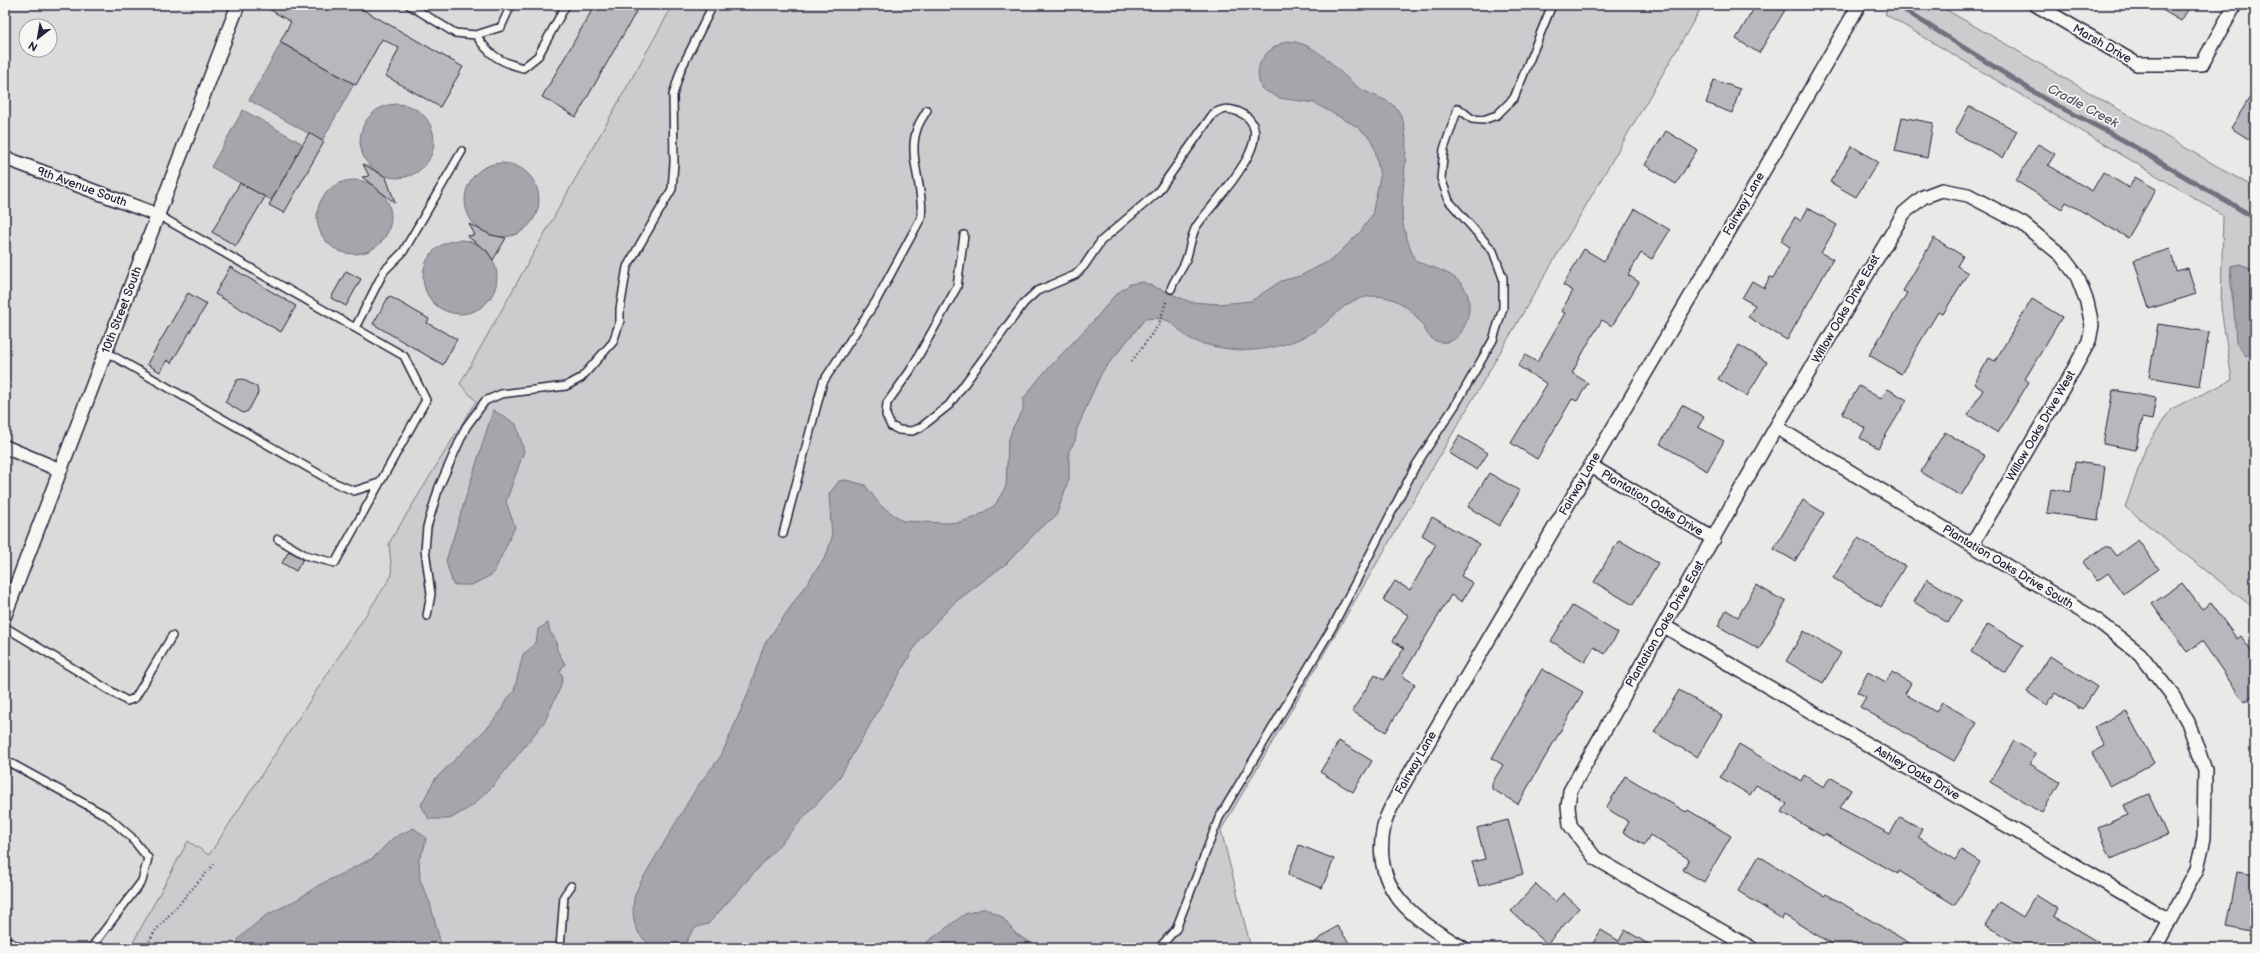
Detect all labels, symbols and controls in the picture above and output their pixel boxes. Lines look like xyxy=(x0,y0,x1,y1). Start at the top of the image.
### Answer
north arrow xyxy=(18,18,58,58)
street label: Marsh Drive xyxy=(2070,21,2134,67)
text: N xyxy=(26,38,40,54)
water label: Cradle Creek xyxy=(2045,81,2122,132)
street label: 9th Avenue South xyxy=(35,164,129,210)
street label: Fairway Lane xyxy=(1720,170,1768,238)
street label: Willow Oaks Drive East xyxy=(1809,252,1883,366)
street label: 10th Street South xyxy=(99,264,146,356)
street label: Willow Oaks Drive West xyxy=(2003,368,2079,484)
street label: Fairway Lane xyxy=(1556,450,1604,518)
street label: Plantation Oaks Drive xyxy=(1598,467,1706,539)
street label: Plantation Oaks Drive South xyxy=(1940,522,2077,612)
street label: Plantation Oaks Drive East xyxy=(1623,558,1708,690)
street label: Fairway Lane xyxy=(1392,729,1440,797)
street label: Ashley Oaks Drive xyxy=(1872,743,1962,803)

